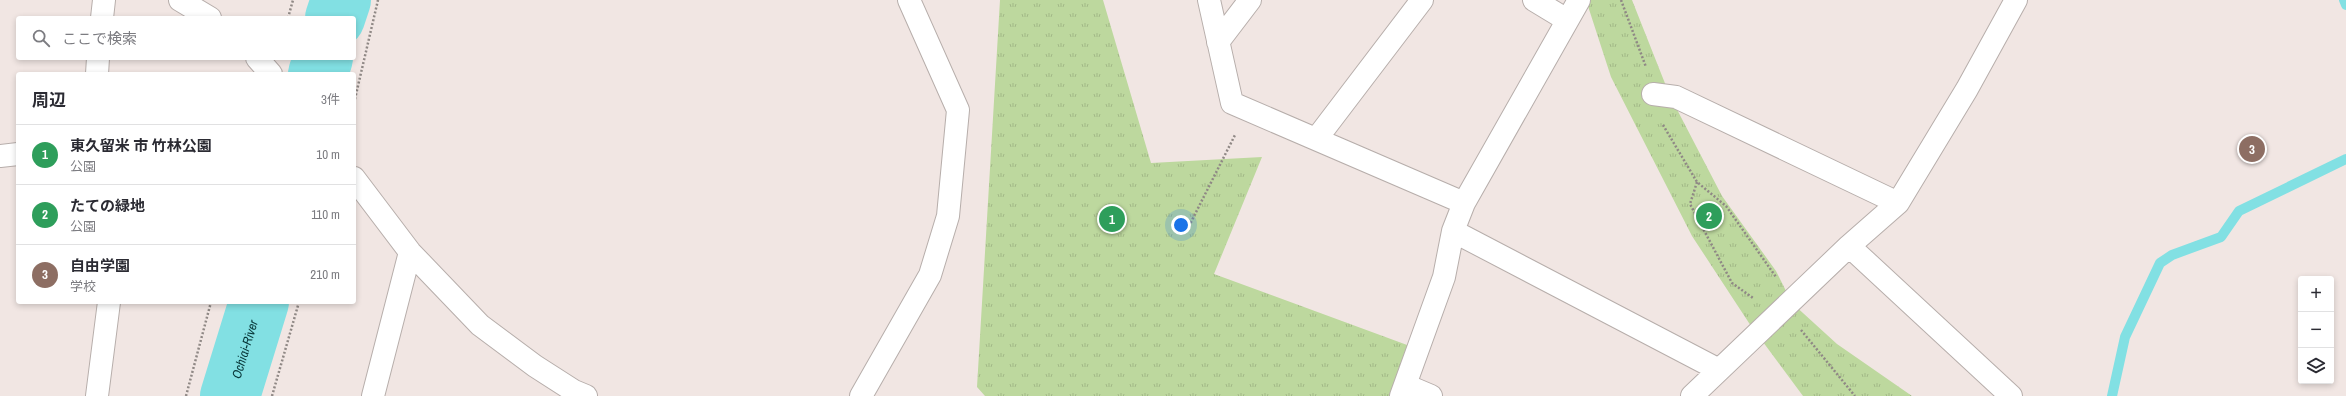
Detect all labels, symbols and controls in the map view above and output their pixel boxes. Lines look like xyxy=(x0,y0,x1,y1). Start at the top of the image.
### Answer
search box xyxy=(16,16,356,60)
icon: search xyxy=(30,27,52,49)
text: ここで検索 xyxy=(62,28,137,49)
text: 周辺 xyxy=(32,88,66,111)
text: 3件 xyxy=(321,91,340,108)
pin: 3 xyxy=(2239,134,2265,164)
text: 東久留米 市 竹林公園 xyxy=(70,135,212,156)
text: 1 xyxy=(42,146,48,163)
text: 10 m xyxy=(316,146,340,163)
text: 公園 xyxy=(70,158,96,175)
text: たての緑地 xyxy=(70,195,145,216)
pin: 2 xyxy=(1696,201,1722,231)
pin: 1 xyxy=(1099,204,1125,234)
text: 2 xyxy=(42,206,48,223)
text: 110 m xyxy=(311,206,340,223)
your location xyxy=(1171,215,1191,235)
text: 公園 xyxy=(70,218,96,235)
text: 自由学園 xyxy=(70,255,130,276)
text: 3 xyxy=(42,266,48,283)
text: 210 m xyxy=(310,266,340,283)
map controls xyxy=(2298,276,2334,384)
button: + xyxy=(2298,276,2334,312)
text: 学校 xyxy=(70,278,96,295)
button: − xyxy=(2298,312,2334,348)
water label: Ochiai-River xyxy=(228,317,262,381)
button: layers xyxy=(2298,348,2334,384)

